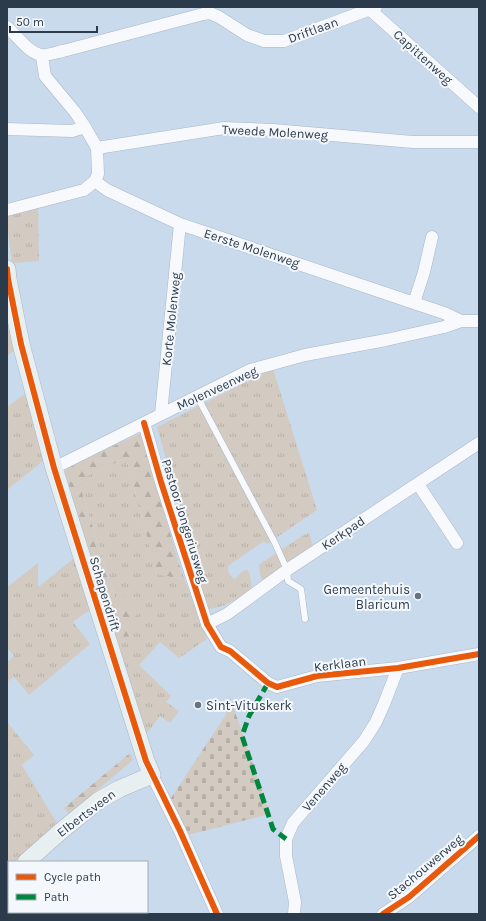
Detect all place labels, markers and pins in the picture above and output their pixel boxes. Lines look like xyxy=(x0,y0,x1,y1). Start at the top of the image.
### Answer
place label: Gemeentehuis Blaricum xyxy=(324,582,410,612)
marker: Gemeentehuis Blaricum xyxy=(413,591,423,601)
place label: Sint-Vituskerk xyxy=(206,698,292,713)
marker: Sint-Vituskerk xyxy=(193,700,203,710)

